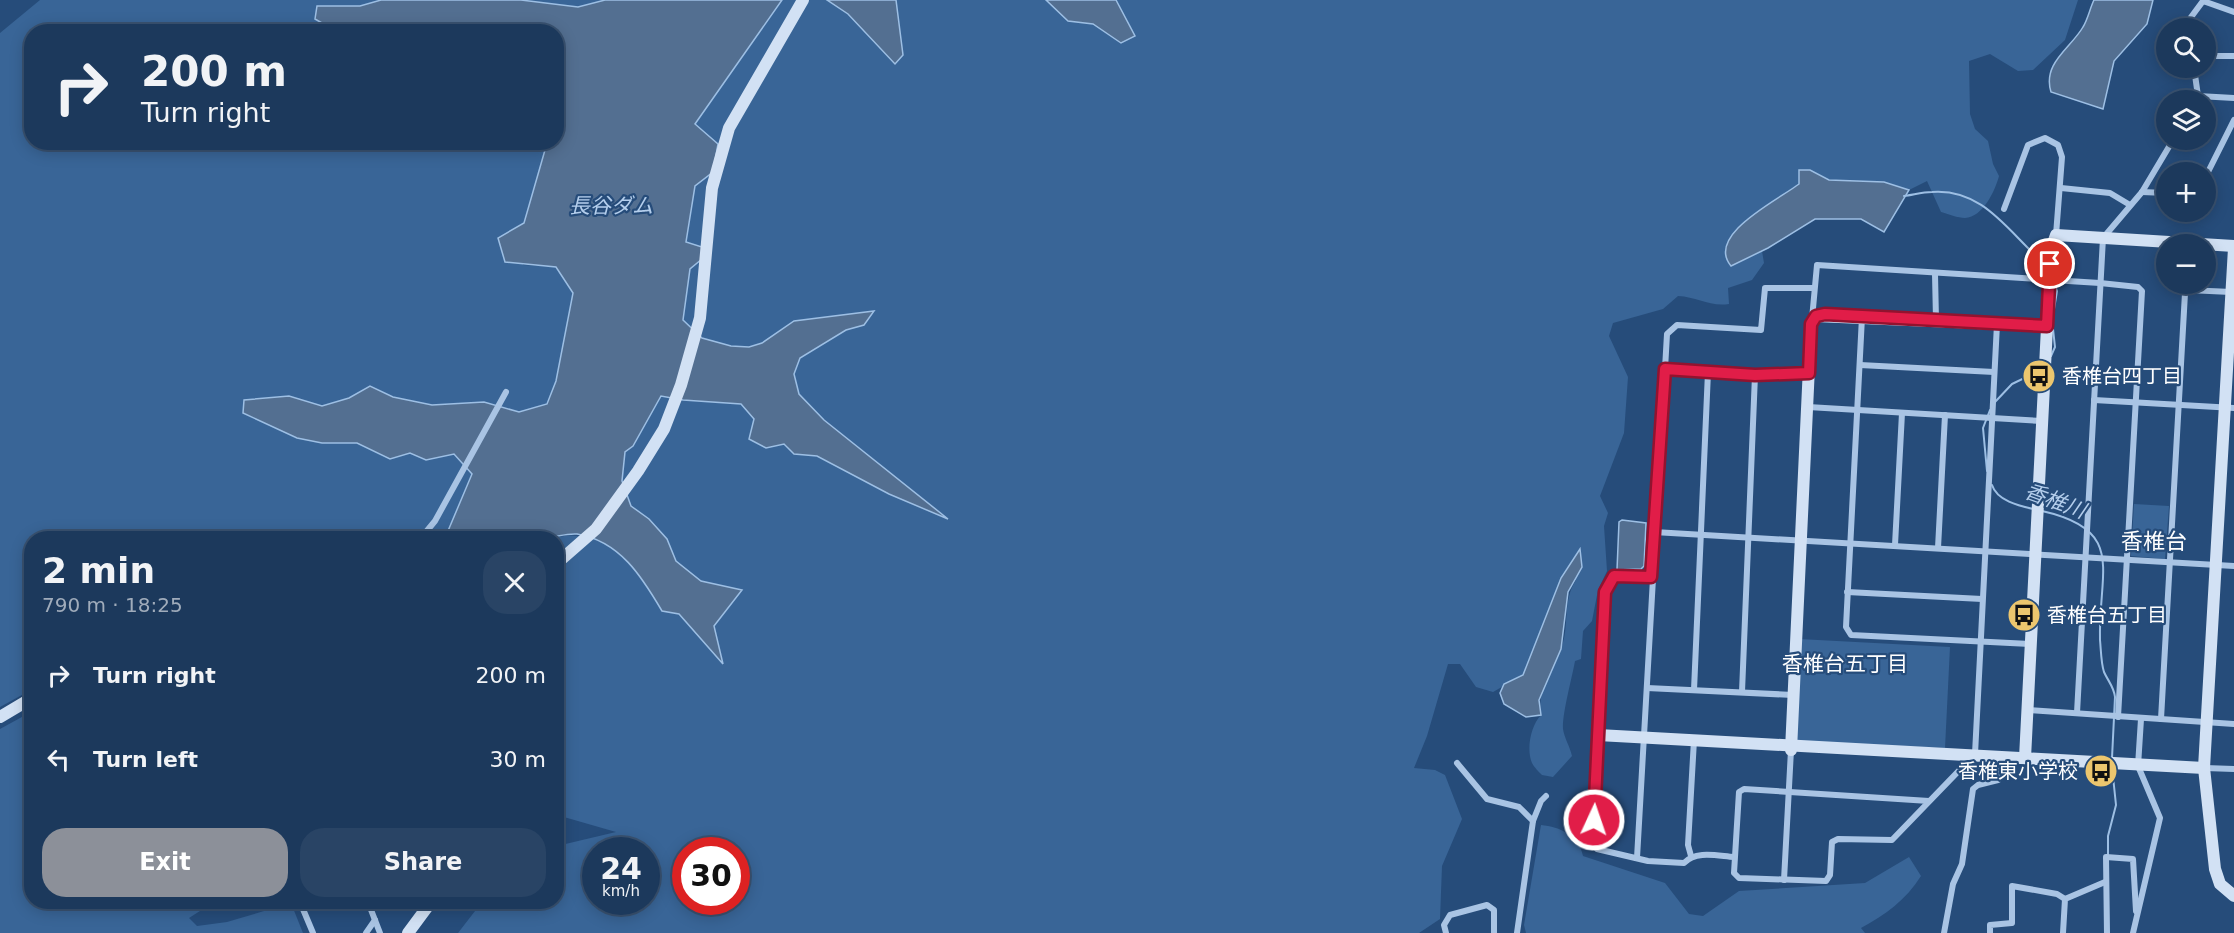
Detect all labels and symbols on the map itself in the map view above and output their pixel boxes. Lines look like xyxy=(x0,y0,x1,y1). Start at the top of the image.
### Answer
water label: 長谷ダム xyxy=(569,194,653,218)
pin xyxy=(2024,238,2075,289)
bus stop icon: 香椎台四丁目 xyxy=(2021,358,2057,394)
place label: 香椎台四丁目 xyxy=(2062,364,2182,388)
water label: 香椎川 xyxy=(2021,479,2091,524)
district label: 香椎台 xyxy=(2121,529,2187,554)
bus stop icon: 香椎台五丁目 xyxy=(2006,597,2042,633)
place label: 香椎台五丁目 xyxy=(2047,603,2167,627)
district label: 香椎台五丁目 xyxy=(1782,652,1908,676)
bus stop icon: 香椎東小学校 xyxy=(2083,753,2119,789)
place label: 香椎東小学校 xyxy=(1958,759,2078,783)
position arrow xyxy=(1562,788,1626,852)
speed limit sign: 30 xyxy=(672,837,750,915)

